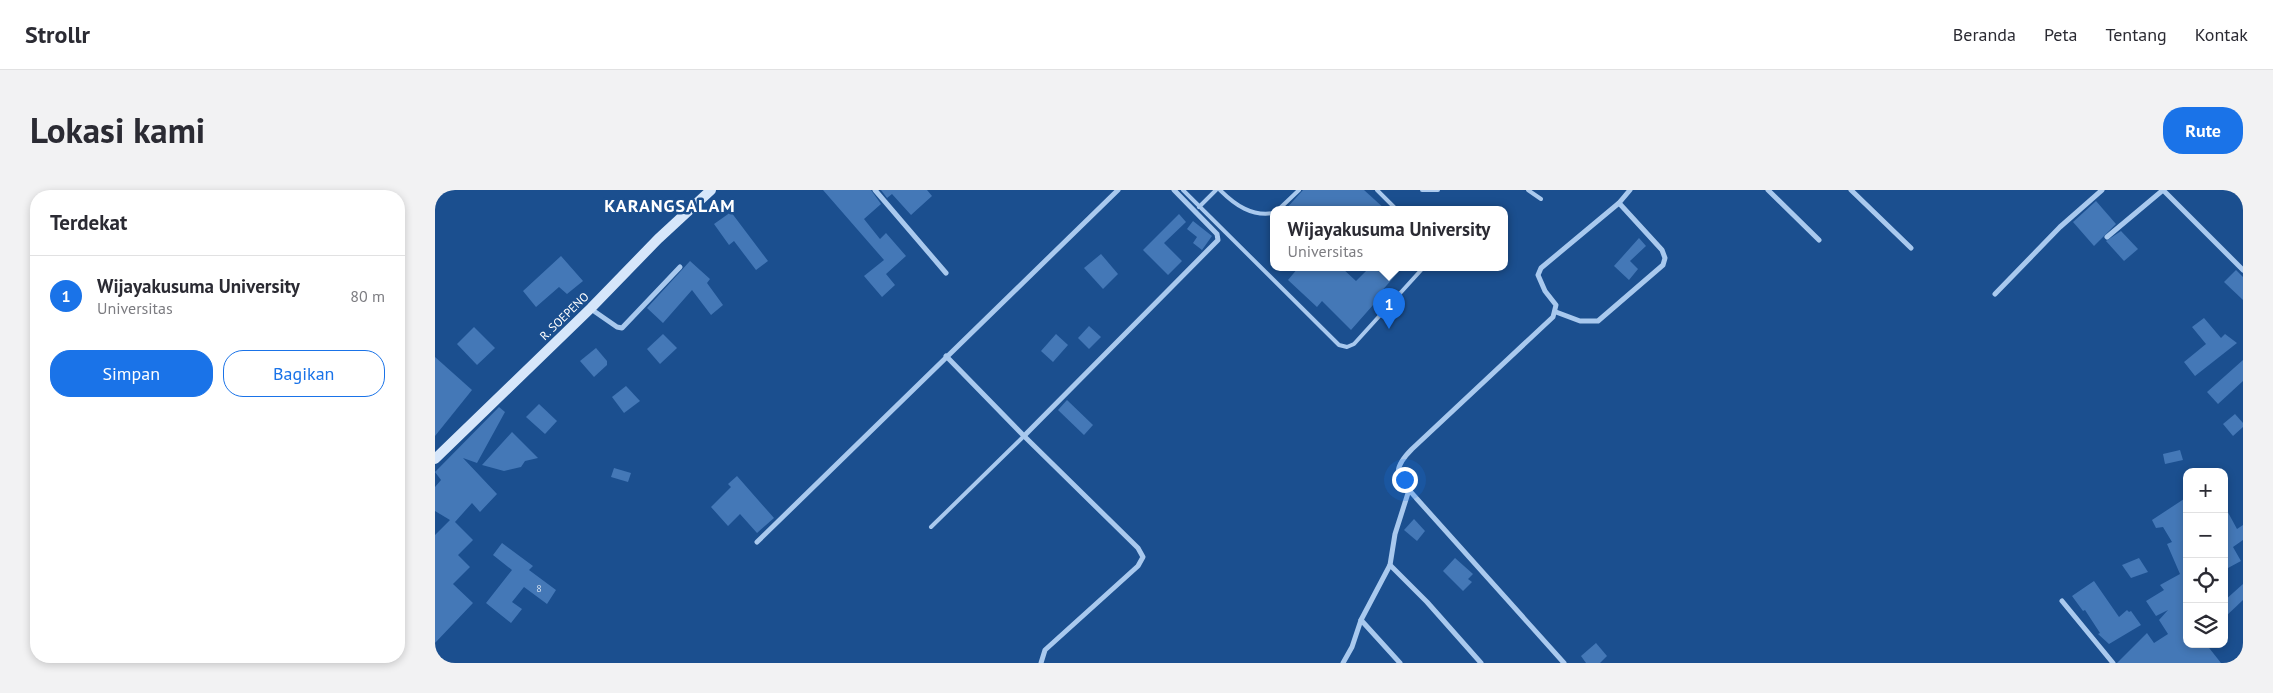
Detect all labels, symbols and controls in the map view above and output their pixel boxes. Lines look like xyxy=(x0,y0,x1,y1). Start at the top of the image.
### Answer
text: Strollr xyxy=(25,19,90,50)
text: Beranda xyxy=(1953,23,2016,46)
text: Peta xyxy=(2044,23,2078,46)
text: Tentang xyxy=(2106,23,2167,46)
text: Kontak xyxy=(2195,23,2248,46)
text: Lokasi kami xyxy=(30,107,205,153)
button: Rute xyxy=(2163,107,2243,154)
district label: KARANGSALAM xyxy=(604,194,736,217)
popup xyxy=(1270,206,1508,271)
text: Terdekat xyxy=(50,209,127,236)
text: Wijayakusuma University xyxy=(1288,217,1490,241)
text: Universitas xyxy=(1288,241,1363,261)
text: Wijayakusuma University xyxy=(97,274,300,298)
text: 1 xyxy=(61,286,71,306)
text: 80 m xyxy=(350,286,385,306)
pin: 1 xyxy=(1373,288,1405,329)
street label: R. SOEPENO xyxy=(536,289,592,343)
text: Universitas xyxy=(97,298,173,318)
button: Simpan xyxy=(50,350,213,397)
button: Bagikan xyxy=(223,350,385,397)
your location xyxy=(1392,467,1418,493)
map controls xyxy=(2183,468,2228,648)
button: + xyxy=(2183,468,2228,513)
button: − xyxy=(2183,513,2228,558)
button: locate xyxy=(2183,558,2228,603)
house number: 8 xyxy=(536,582,542,595)
button: layers xyxy=(2183,603,2228,648)

